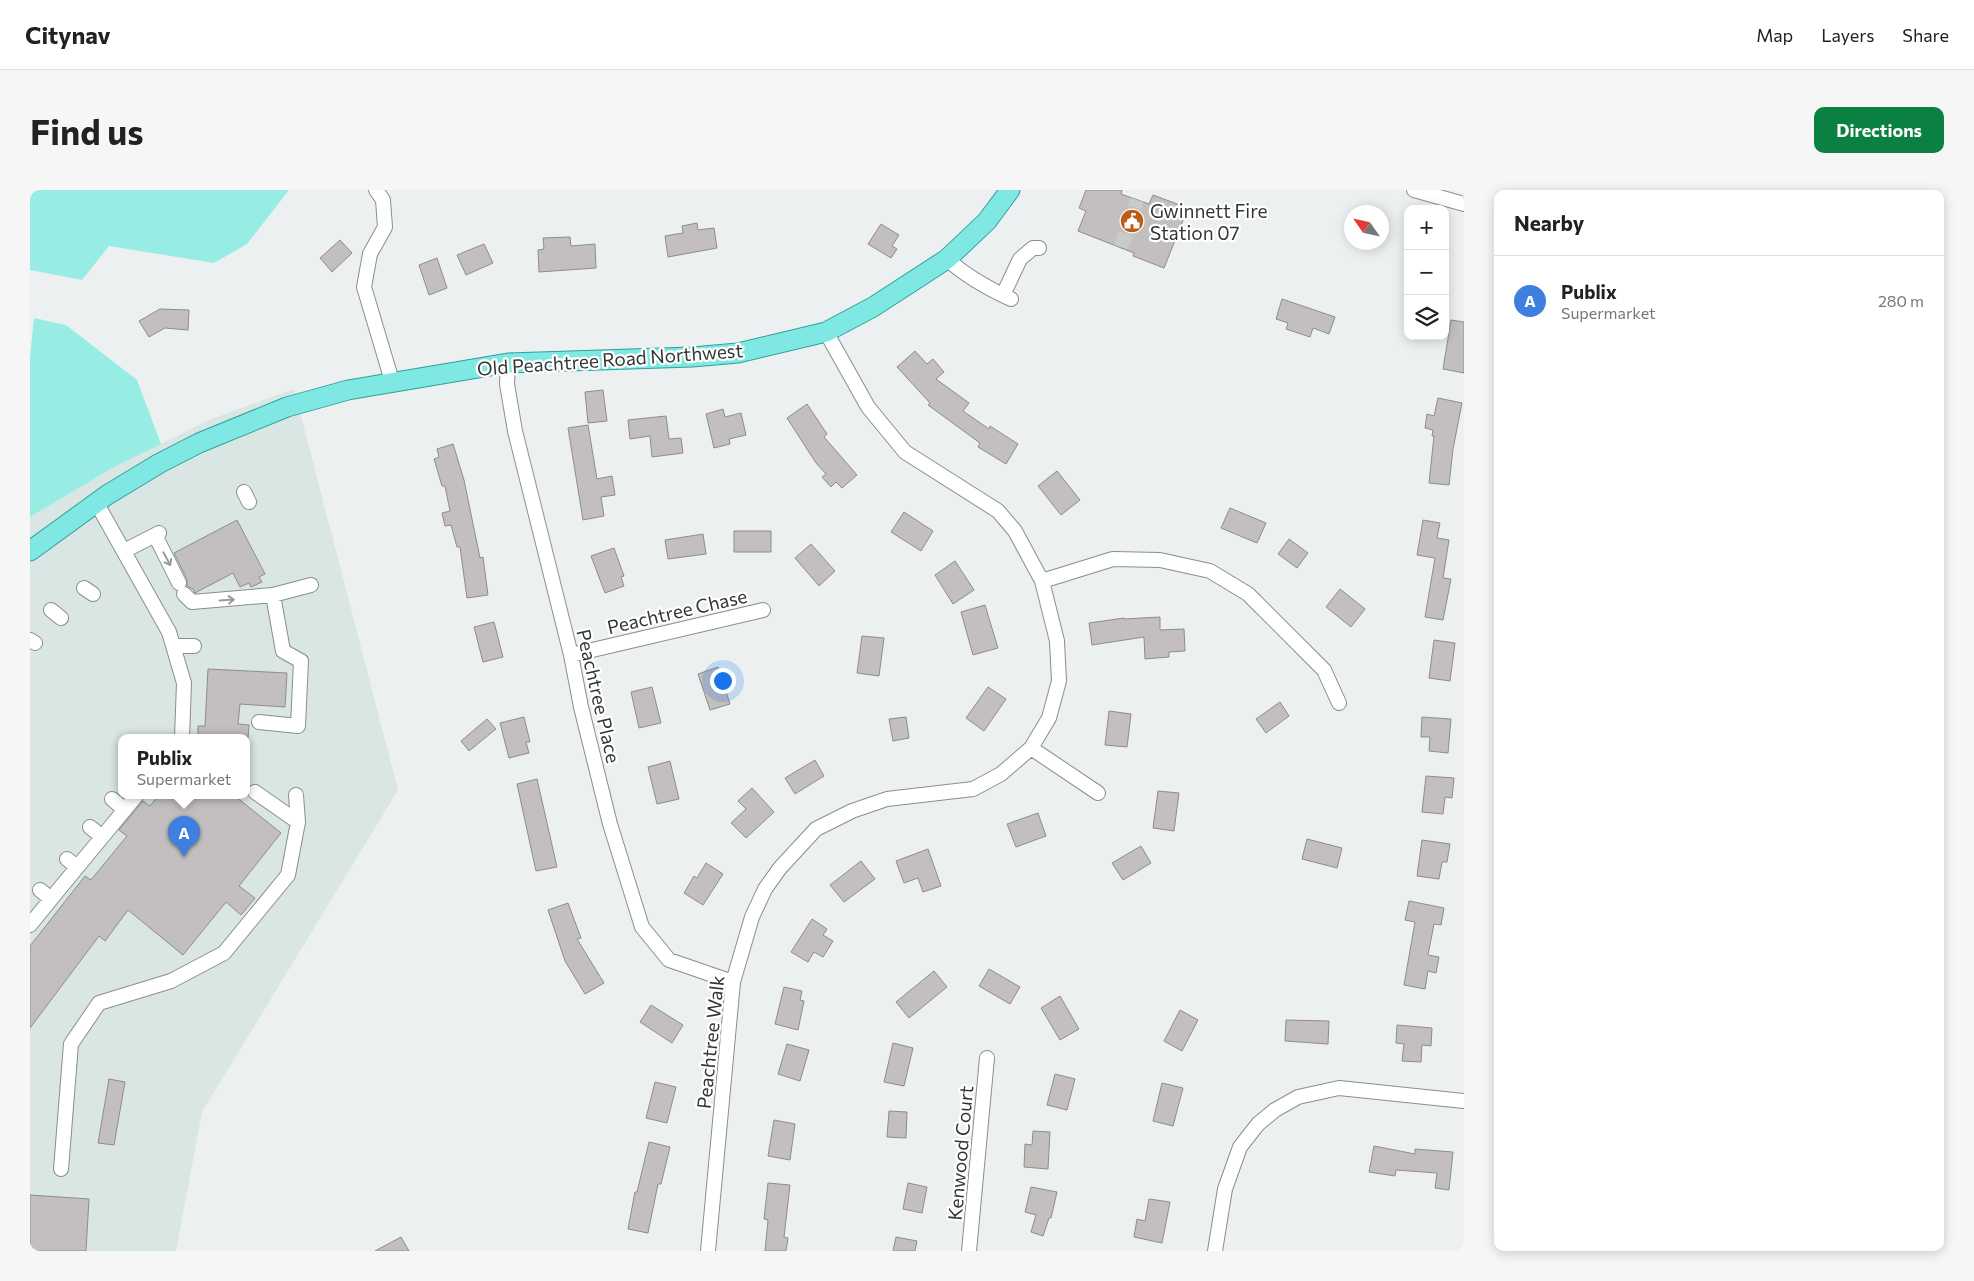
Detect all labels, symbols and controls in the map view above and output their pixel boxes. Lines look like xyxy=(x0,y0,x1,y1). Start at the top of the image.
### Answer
text: Citynav xyxy=(25,20,111,49)
text: Map xyxy=(1756,24,1793,46)
text: Layers xyxy=(1821,24,1874,46)
text: Share xyxy=(1902,24,1949,46)
button: Directions xyxy=(1814,107,1944,153)
text: Find us xyxy=(30,109,144,152)
place label: Gwinnett Fire Station 07 xyxy=(1150,199,1268,244)
north arrow xyxy=(1344,205,1389,250)
map controls xyxy=(1404,205,1449,340)
button: + xyxy=(1404,205,1449,250)
public building icon: Gwinnett Fire Station 07 xyxy=(1119,208,1145,234)
text: Nearby xyxy=(1514,210,1584,235)
button: − xyxy=(1404,250,1449,295)
text: Publix xyxy=(1561,280,1617,303)
text: A xyxy=(1524,291,1536,310)
text: 280 m xyxy=(1878,291,1924,310)
button: layers xyxy=(1404,295,1449,340)
text: Supermarket xyxy=(1561,303,1656,322)
street label: Old Peachtree Road Northwest xyxy=(476,338,744,380)
one-way arrow xyxy=(163,551,172,566)
street label: Peachtree Chase xyxy=(605,584,749,638)
one-way arrow xyxy=(219,595,235,605)
street label: Peachtree Place xyxy=(572,627,626,765)
your location xyxy=(710,668,736,694)
popup xyxy=(118,734,250,799)
text: Publix xyxy=(137,746,192,769)
text: Supermarket xyxy=(137,769,231,788)
pin: A xyxy=(168,816,200,857)
street label: Peachtree Walk xyxy=(692,974,728,1110)
street label: Kenwood Court xyxy=(943,1084,977,1221)

